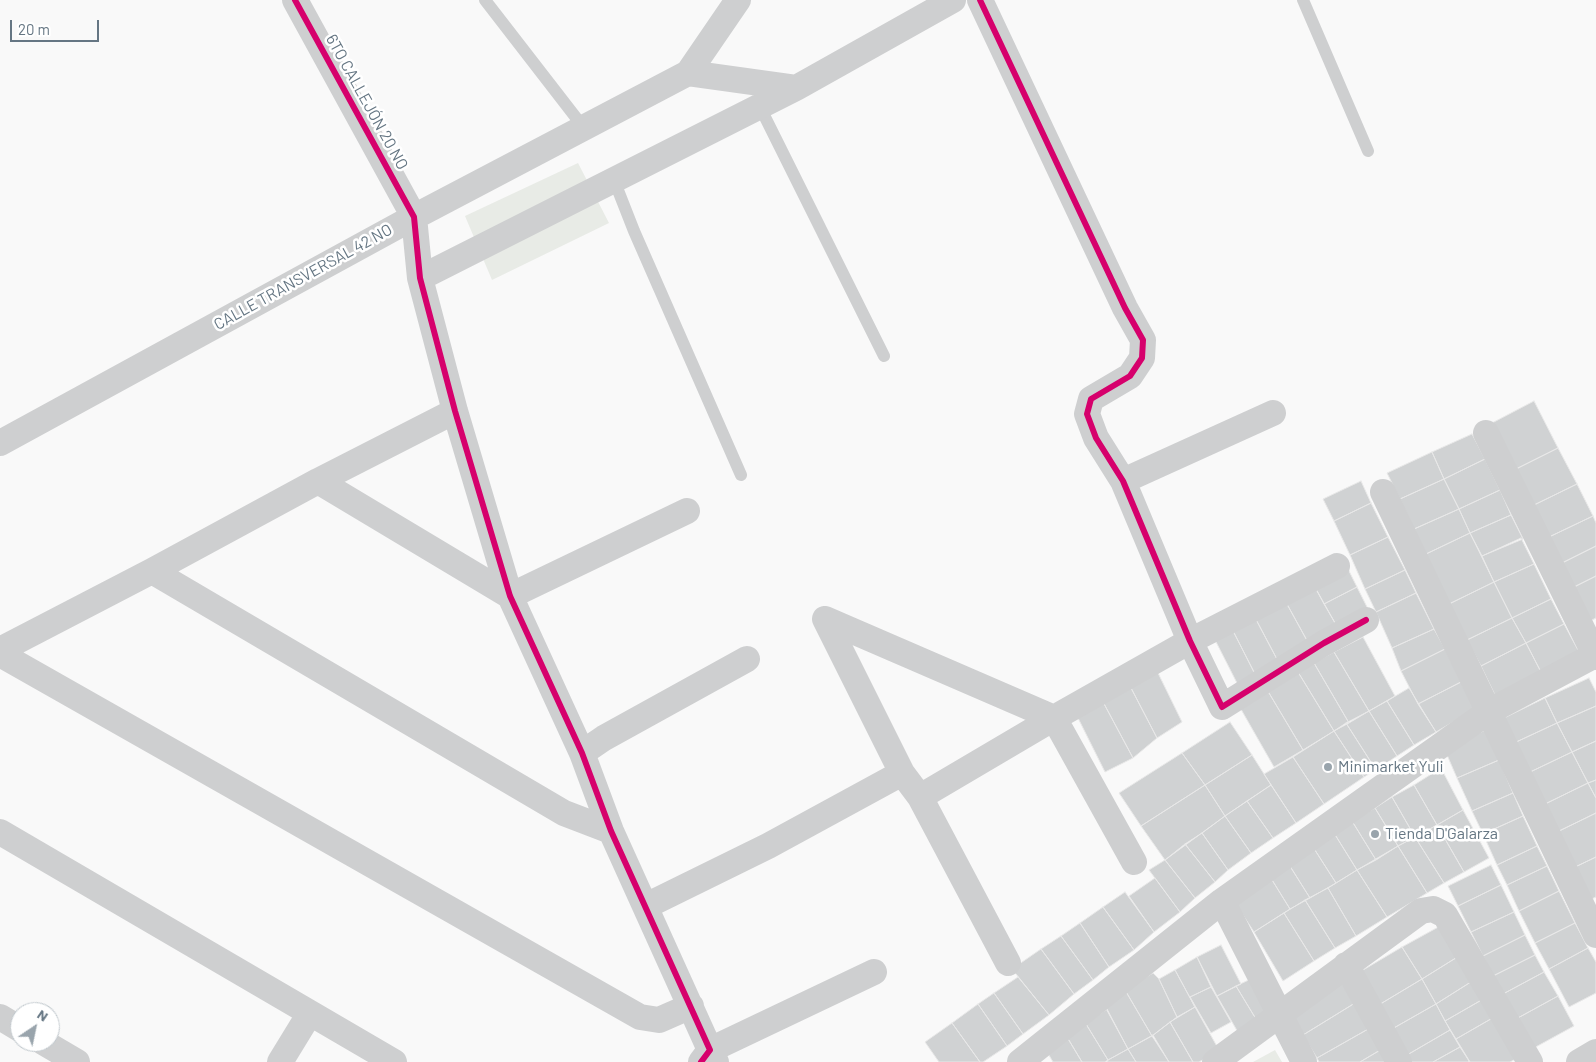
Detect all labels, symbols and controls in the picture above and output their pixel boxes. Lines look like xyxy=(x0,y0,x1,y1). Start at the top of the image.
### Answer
scale bar xyxy=(12,10,101,42)
text: 20 m xyxy=(18,20,50,38)
street label: 6TO CALLEJÓN 20 NO xyxy=(322,31,412,173)
street label: CALLE TRANSVERSAL 42 NO xyxy=(210,220,396,334)
place label: Minimarket Yuli xyxy=(1338,757,1444,777)
marker: Minimarket Yuli xyxy=(1322,761,1334,773)
place label: Tienda D'Galarza xyxy=(1385,824,1498,844)
marker: Tienda D'Galarza xyxy=(1369,828,1381,840)
north arrow xyxy=(10,1002,60,1052)
text: N xyxy=(34,1005,52,1025)

